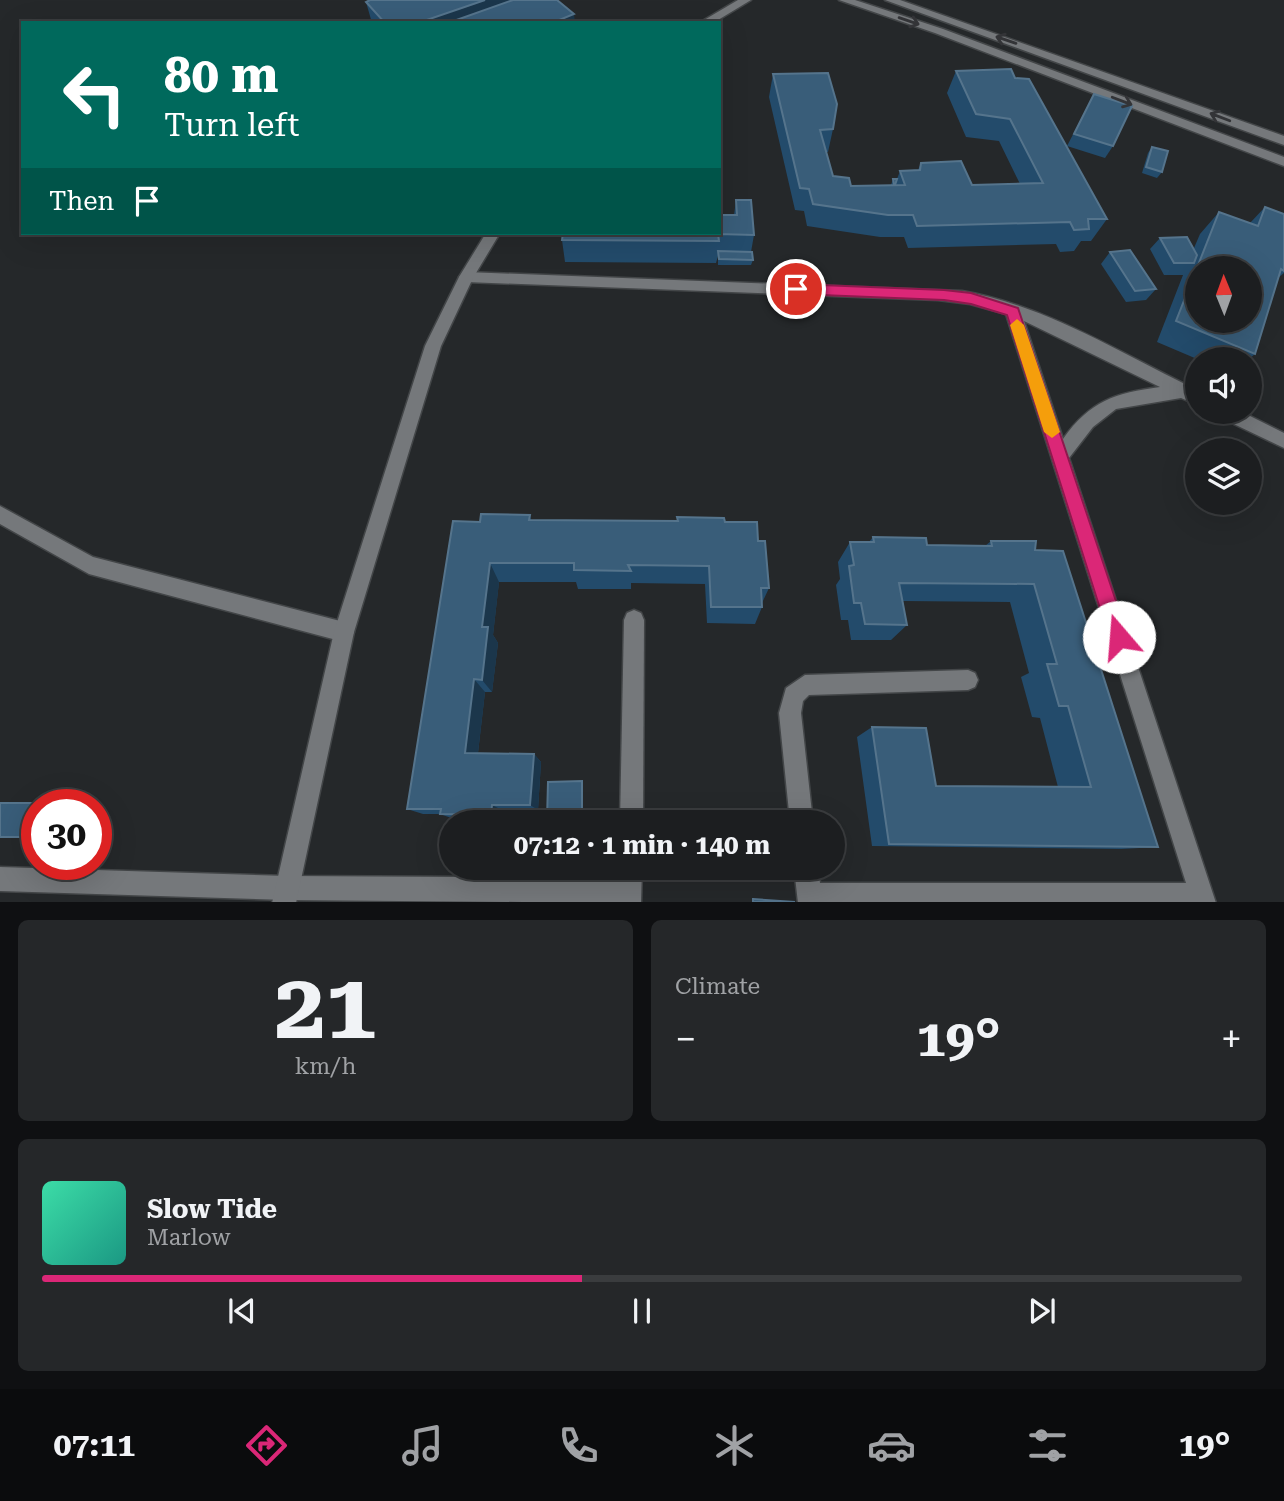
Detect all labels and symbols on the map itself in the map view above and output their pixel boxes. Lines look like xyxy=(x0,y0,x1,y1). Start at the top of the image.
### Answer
one-way arrow xyxy=(897,16,919,28)
one-way arrow xyxy=(996,33,1018,45)
one-way arrow xyxy=(1110,95,1132,108)
one-way arrow xyxy=(1210,110,1232,123)
north arrow xyxy=(1185,256,1262,332)
pin xyxy=(766,259,826,319)
position arrow xyxy=(1082,600,1156,674)
speed limit sign: 30 xyxy=(21,789,112,880)

